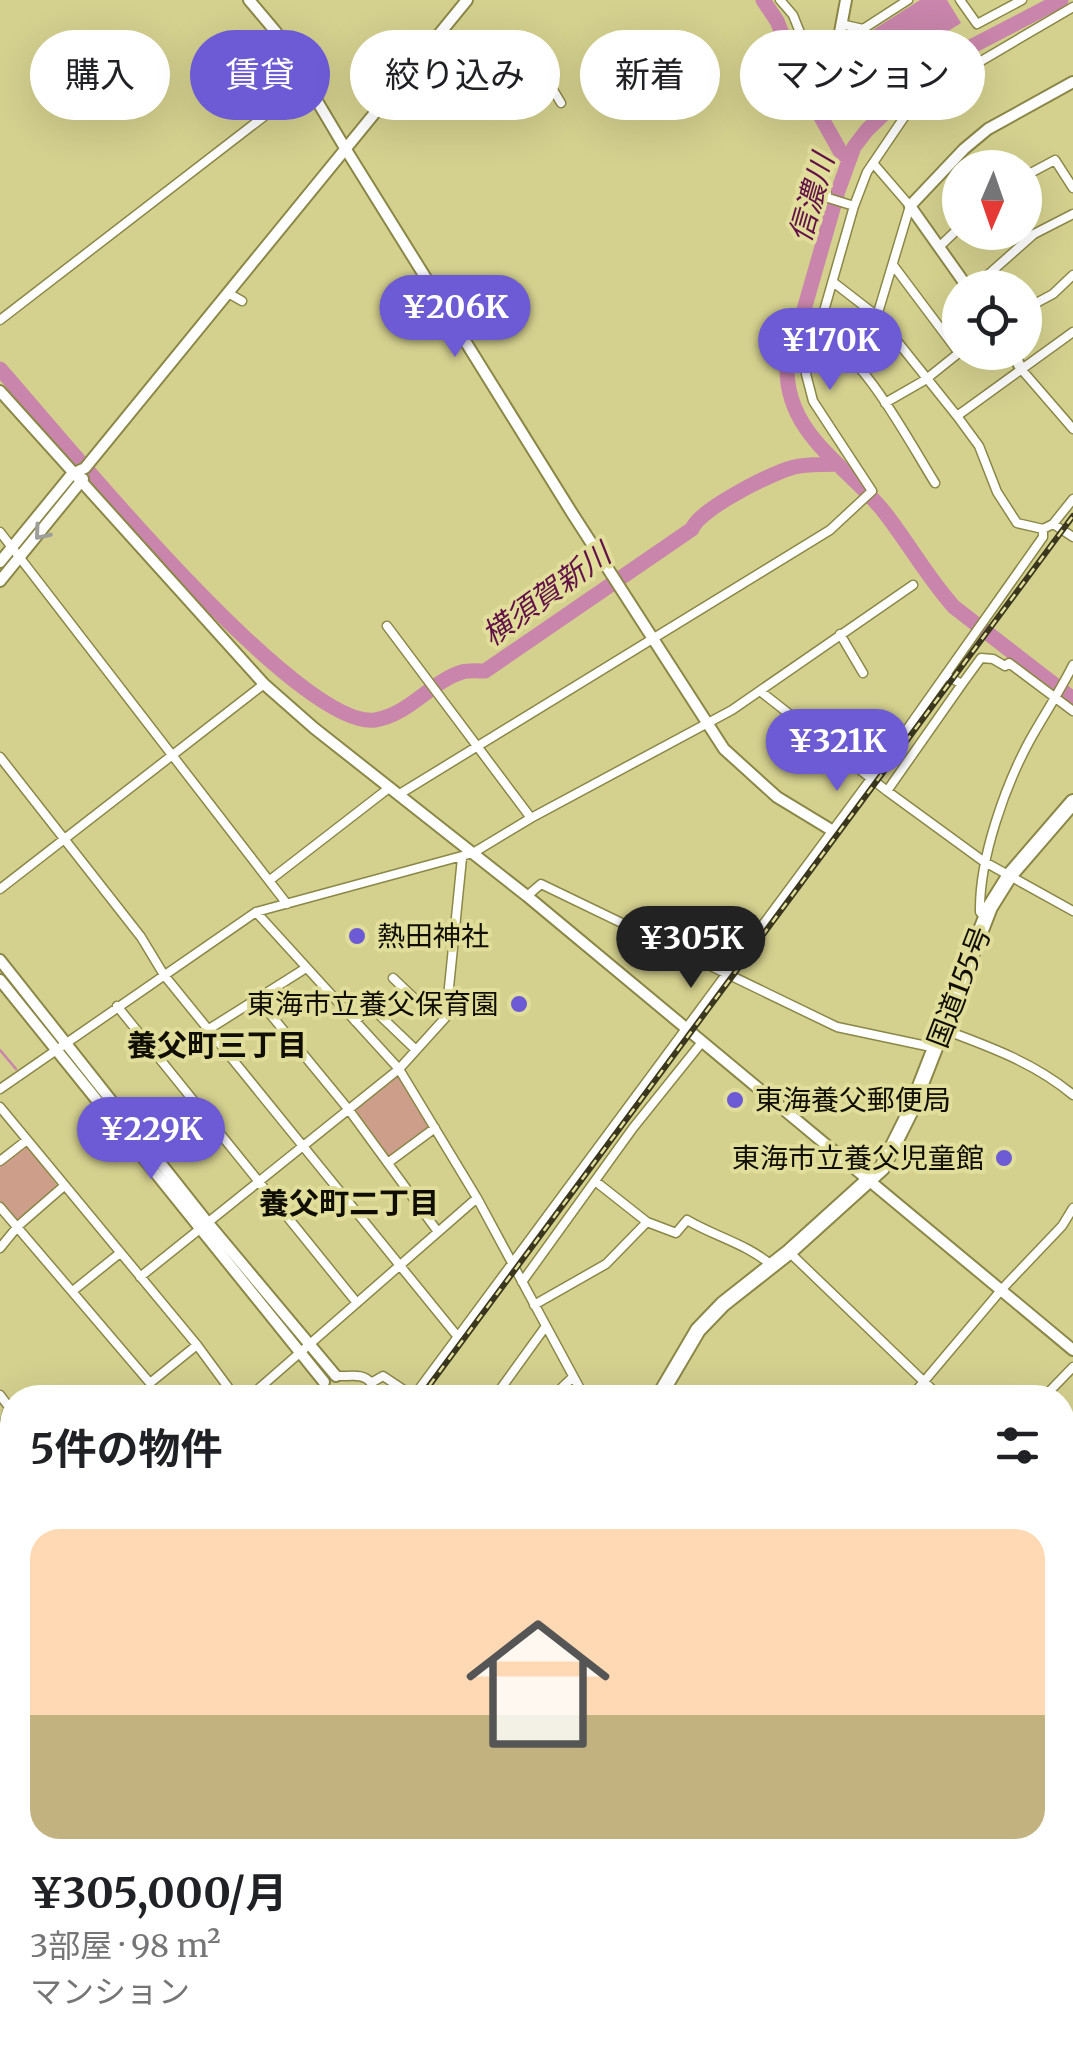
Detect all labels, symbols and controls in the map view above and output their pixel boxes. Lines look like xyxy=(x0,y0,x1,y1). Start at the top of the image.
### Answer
chip: 購入 xyxy=(30,30,170,120)
chip: 賃貸 xyxy=(190,30,330,120)
chip: 絞り込み xyxy=(350,30,560,120)
chip: 新着 xyxy=(580,30,720,120)
chip: マンション xyxy=(740,30,985,120)
water label: 信濃川 xyxy=(780,147,842,246)
north arrow xyxy=(942,150,1042,250)
map controls xyxy=(942,150,1042,370)
button: locate xyxy=(942,270,1042,370)
pin: ¥206K xyxy=(385,275,525,360)
text: ¥206K xyxy=(402,287,508,327)
pin: ¥170K xyxy=(760,308,900,393)
text: ¥170K xyxy=(780,320,880,360)
one-way arrow xyxy=(34,521,52,539)
water label: 横須賀新川 xyxy=(474,533,620,653)
pin: ¥321K xyxy=(767,709,907,794)
text: ¥321K xyxy=(788,721,886,761)
pin: ¥305K xyxy=(621,906,761,991)
place label: 熱田神社 xyxy=(377,918,489,954)
text: ¥305K xyxy=(638,918,744,958)
street label: 国道155号 xyxy=(919,921,999,1053)
marker: 熱田神社 xyxy=(346,925,368,947)
place label: 東海市立養父保育園 xyxy=(247,986,499,1022)
marker: 東海市立養父保育園 xyxy=(508,993,530,1015)
district label: 養父町三丁目 xyxy=(127,1026,307,1064)
place label: 東海養父郵便局 xyxy=(755,1082,951,1118)
marker: 東海養父郵便局 xyxy=(724,1089,746,1111)
pin: ¥229K xyxy=(81,1097,221,1182)
text: ¥229K xyxy=(99,1109,203,1149)
place label: 東海市立養父児童館 xyxy=(732,1140,984,1176)
marker: 東海市立養父児童館 xyxy=(993,1147,1015,1169)
district label: 養父町二丁目 xyxy=(259,1184,439,1222)
icon: filters xyxy=(990,1418,1045,1473)
text: 5件の物件 xyxy=(30,1423,223,1475)
icon: home xyxy=(448,1594,628,1774)
text: ¥305,000/月 xyxy=(30,1867,287,1919)
text: 3部屋 · 98 m² xyxy=(30,1926,221,1966)
text: マンション xyxy=(30,1972,190,2012)

